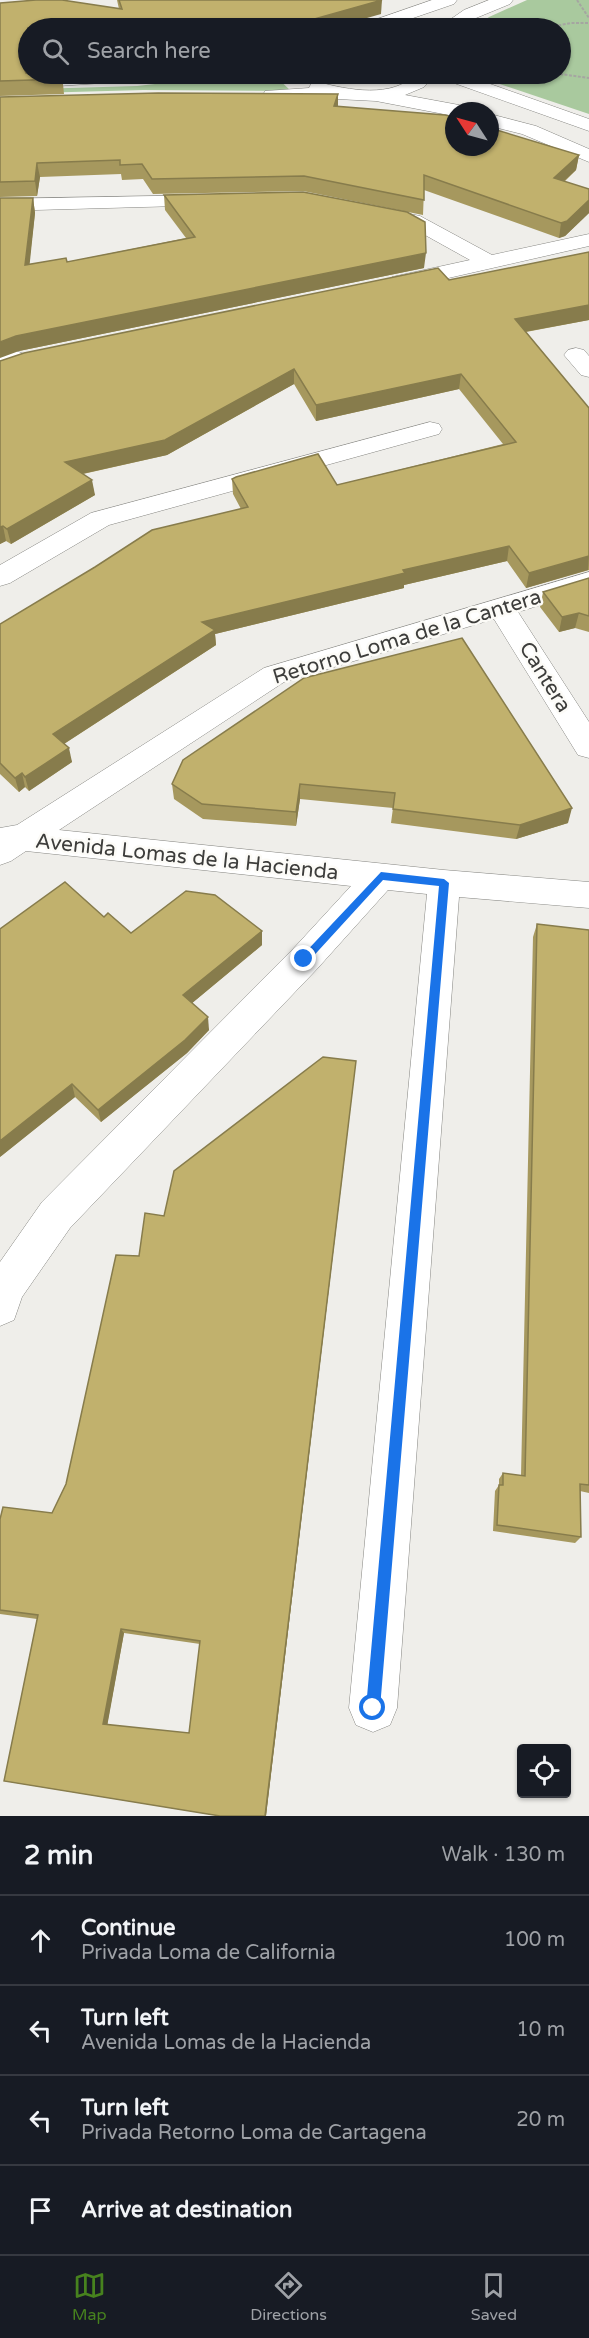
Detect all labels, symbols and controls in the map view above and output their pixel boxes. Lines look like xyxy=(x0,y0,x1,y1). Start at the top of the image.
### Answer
search box xyxy=(18,18,571,84)
icon: search xyxy=(39,35,72,68)
text: Search here xyxy=(87,38,211,64)
north arrow xyxy=(445,102,499,156)
street label: Retorno Loma de la Cantera xyxy=(270,584,544,690)
street label: Cantera xyxy=(514,637,576,717)
street label: Avenida Lomas de la Hacienda xyxy=(34,829,340,885)
route end xyxy=(290,945,316,971)
route start xyxy=(359,1694,385,1720)
map controls xyxy=(517,1744,571,1798)
button: locate xyxy=(517,1744,571,1798)
text: 2 min xyxy=(24,1840,93,1871)
text: Walk · 130 m xyxy=(442,1843,565,1867)
text: Continue xyxy=(81,1915,176,1941)
icon: ahead xyxy=(24,1924,57,1957)
text: 100 m xyxy=(504,1928,565,1952)
text: Privada Loma de California xyxy=(81,1941,336,1965)
text: Turn left xyxy=(81,2005,169,2031)
icon: left xyxy=(24,2014,57,2047)
text: 10 m xyxy=(516,2018,565,2042)
text: Avenida Lomas de la Hacienda xyxy=(81,2031,371,2055)
text: Turn left xyxy=(81,2095,169,2121)
icon: left xyxy=(24,2104,57,2137)
text: 20 m xyxy=(516,2108,565,2132)
text: Privada Retorno Loma de Cartagena xyxy=(81,2121,427,2145)
icon: arrive xyxy=(24,2194,57,2227)
text: Arrive at destination xyxy=(81,2197,292,2223)
tab: Map xyxy=(72,2269,106,2325)
tab: Directions xyxy=(250,2269,327,2325)
tab: Saved xyxy=(471,2269,517,2325)

